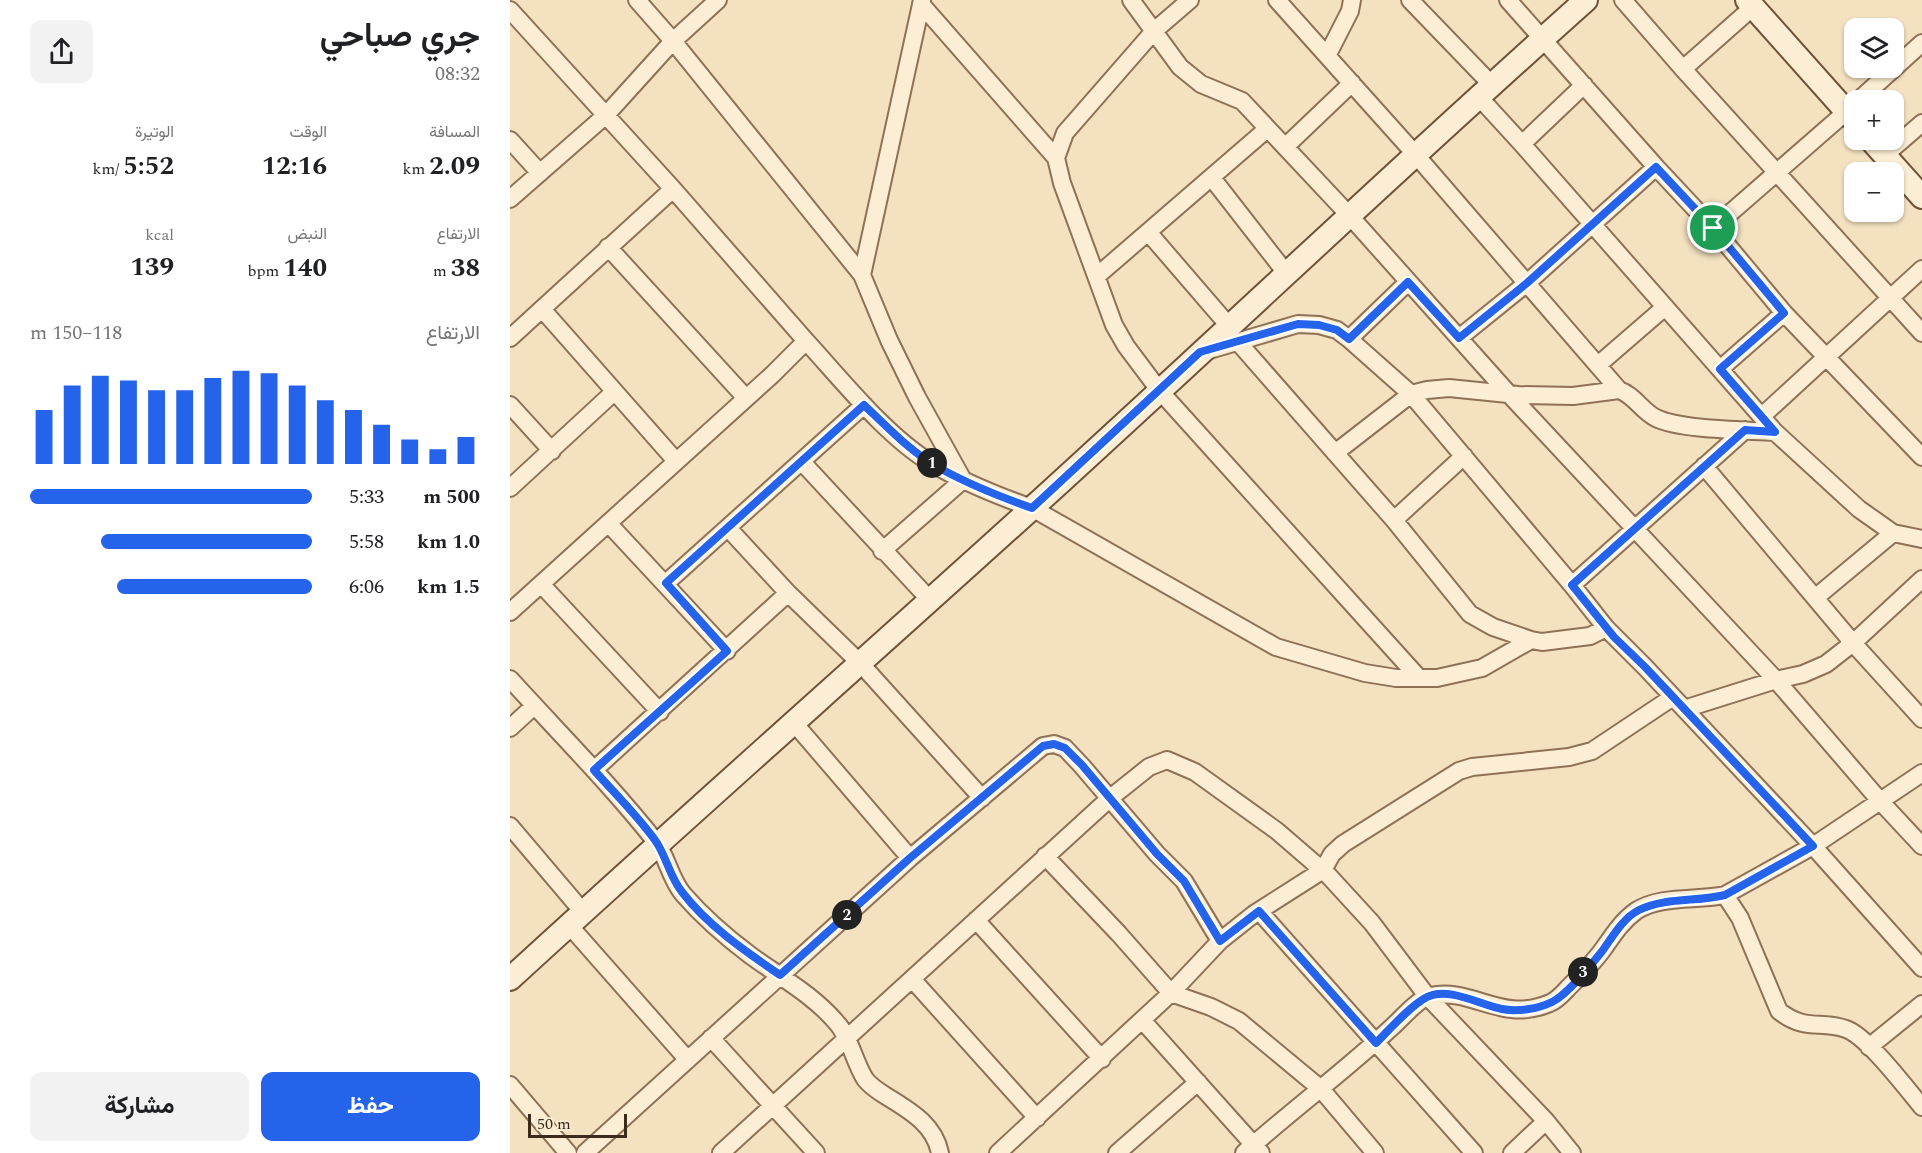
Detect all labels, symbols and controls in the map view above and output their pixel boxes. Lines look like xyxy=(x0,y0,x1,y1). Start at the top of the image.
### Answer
text: جري صباحي xyxy=(320,11,480,61)
map controls xyxy=(1844,18,1904,222)
button: layers xyxy=(1844,18,1904,78)
button: share xyxy=(30,20,93,83)
text: 08:32 xyxy=(435,59,480,89)
button: + xyxy=(1844,90,1904,150)
text: الوتيرة xyxy=(135,120,174,144)
text: الوقت xyxy=(289,120,327,144)
text: المسافة xyxy=(429,120,480,144)
text: 5:52 xyxy=(123,146,174,186)
text: 12:16 xyxy=(262,146,327,186)
text: 2.09 xyxy=(429,146,480,186)
text: /km xyxy=(93,157,123,181)
text: km xyxy=(403,157,429,181)
button: − xyxy=(1844,162,1904,222)
pin xyxy=(1687,202,1738,253)
icon: arrive xyxy=(1696,211,1729,244)
text: النبض xyxy=(287,222,327,246)
text: الارتفاع xyxy=(437,222,480,246)
text: kcal xyxy=(145,223,174,247)
text: 139 xyxy=(130,247,174,287)
text: 140 xyxy=(283,248,327,288)
text: 38 xyxy=(451,248,480,288)
text: bpm xyxy=(247,259,283,283)
text: m xyxy=(433,259,451,283)
text: 118–150 m xyxy=(30,318,122,348)
text: الارتفاع xyxy=(426,318,480,348)
pin: 1 xyxy=(917,448,947,478)
text: 1 xyxy=(928,451,936,475)
text: 5:33 xyxy=(349,482,384,512)
text: 500 m xyxy=(423,482,480,512)
text: 5:58 xyxy=(349,527,384,557)
text: 1.0 km xyxy=(417,527,480,557)
text: 6:06 xyxy=(349,572,384,602)
text: 1.5 km xyxy=(417,572,480,602)
pin: 2 xyxy=(832,900,862,930)
text: 2 xyxy=(843,903,851,927)
pin: 3 xyxy=(1568,957,1598,987)
text: 3 xyxy=(1579,960,1587,984)
button: مشاركة xyxy=(30,1072,249,1141)
button: حفظ xyxy=(261,1072,480,1141)
scale bar xyxy=(528,1111,627,1138)
text: 50 m xyxy=(537,1112,571,1136)

